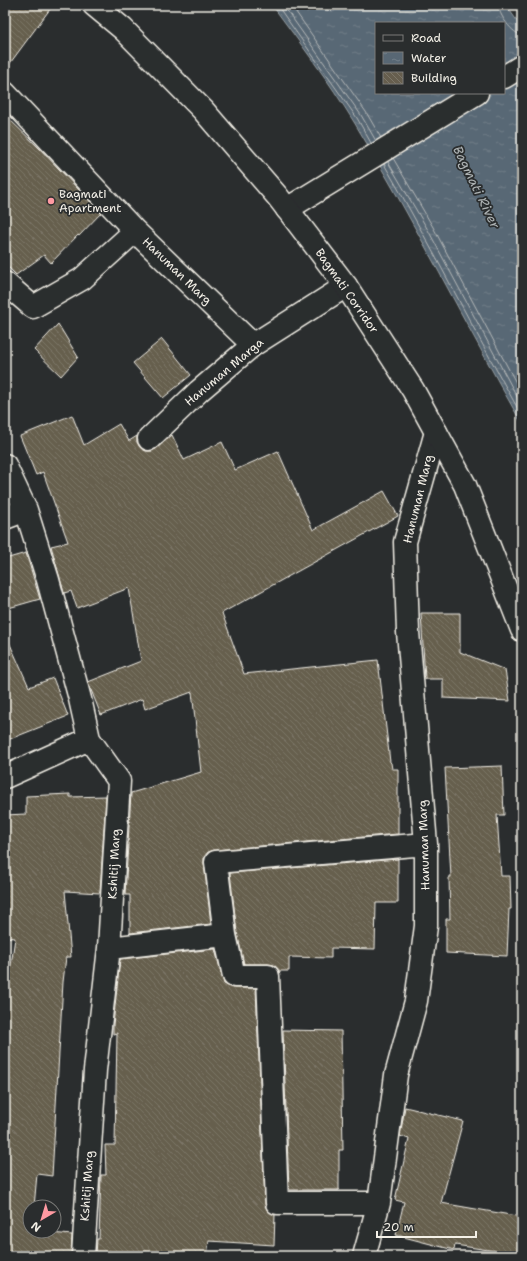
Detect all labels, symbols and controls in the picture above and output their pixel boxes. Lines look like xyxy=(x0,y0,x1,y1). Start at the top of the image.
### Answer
legend xyxy=(375,22,505,94)
text: Road xyxy=(411,30,442,46)
text: Water xyxy=(411,50,447,66)
text: Building xyxy=(411,70,457,86)
water label: Bagmati River xyxy=(449,143,504,232)
place label: Bagmati Apartment xyxy=(59,186,122,216)
marker: Bagmati Apartment xyxy=(46,196,56,206)
street label: Hanuman Marg xyxy=(139,234,215,308)
street label: Bagmati Corridor xyxy=(312,245,382,337)
street label: Hanuman Marga xyxy=(181,334,267,410)
street label: Hanuman Marg xyxy=(399,453,437,545)
street label: Hanuman Marg xyxy=(414,799,434,891)
street label: Kshitij Marg xyxy=(104,828,124,900)
street label: Kshitij Marg xyxy=(77,1150,97,1222)
north arrow xyxy=(22,1199,62,1239)
scale bar xyxy=(377,1213,476,1239)
text: N xyxy=(28,1218,44,1235)
text: 20 m xyxy=(383,1219,414,1235)

